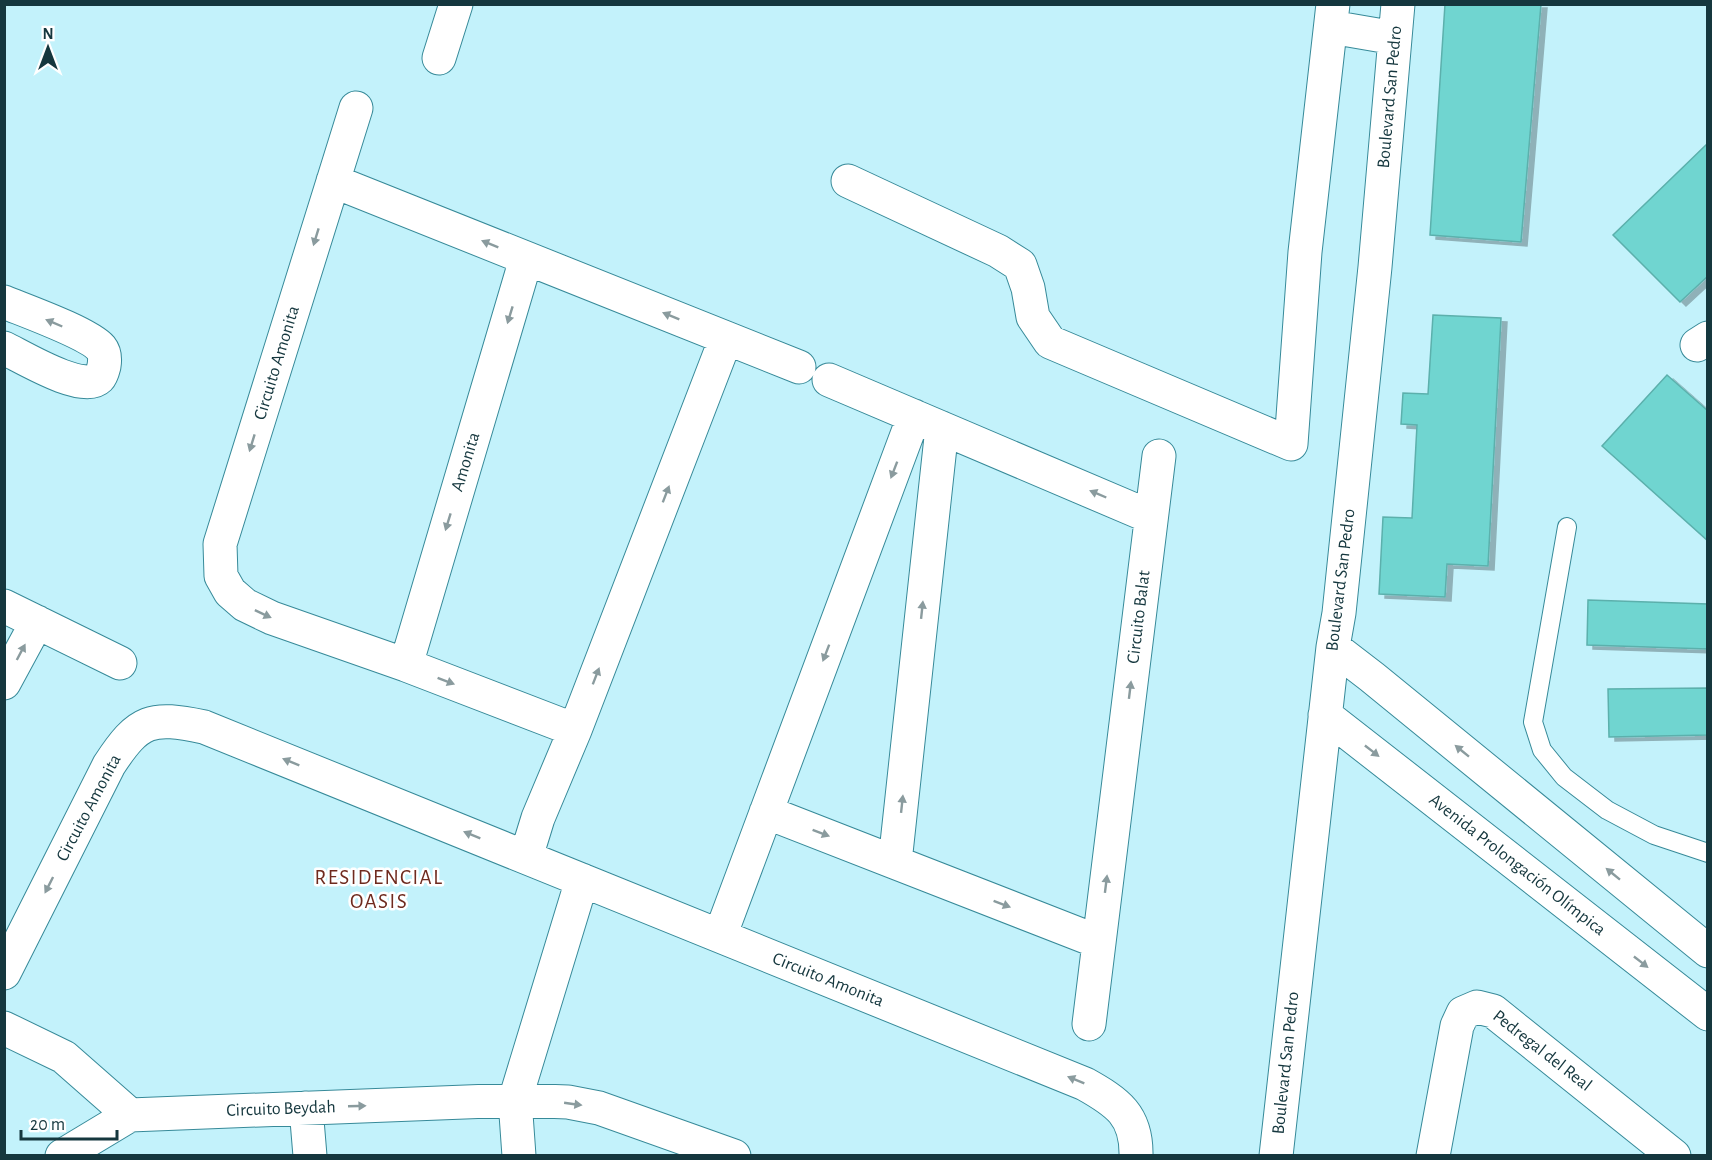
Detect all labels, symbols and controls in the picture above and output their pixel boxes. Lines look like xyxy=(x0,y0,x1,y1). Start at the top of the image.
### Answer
north arrow xyxy=(18,18,78,78)
street label: Boulevard San Pedro xyxy=(1375,25,1405,169)
text: N xyxy=(42,26,54,42)
one-way arrow xyxy=(311,228,320,246)
one-way arrow xyxy=(481,239,499,248)
street label: Circuito Amonita xyxy=(251,304,303,422)
one-way arrow xyxy=(505,306,514,324)
one-way arrow xyxy=(662,311,680,321)
one-way arrow xyxy=(45,318,63,328)
street label: Amonita xyxy=(448,430,484,494)
one-way arrow xyxy=(246,434,256,452)
one-way arrow xyxy=(889,462,899,480)
one-way arrow xyxy=(661,484,671,502)
one-way arrow xyxy=(1088,489,1106,499)
street label: Boulevard San Pedro xyxy=(1323,508,1359,652)
one-way arrow xyxy=(443,513,452,531)
street label: Circuito Balat xyxy=(1124,569,1154,665)
one-way arrow xyxy=(918,601,927,620)
one-way arrow xyxy=(255,609,272,618)
one-way arrow xyxy=(16,644,25,661)
one-way arrow xyxy=(820,644,830,662)
one-way arrow xyxy=(592,667,601,685)
one-way arrow xyxy=(437,676,455,686)
one-way arrow xyxy=(1125,681,1135,700)
one-way arrow xyxy=(1454,744,1470,757)
one-way arrow xyxy=(1364,745,1379,757)
street label: Circuito Amonita xyxy=(53,752,125,864)
one-way arrow xyxy=(282,757,300,766)
street label: Avenida Prolongación Olímpica xyxy=(1425,791,1609,939)
one-way arrow xyxy=(897,794,907,813)
one-way arrow xyxy=(812,829,830,838)
one-way arrow xyxy=(462,830,480,840)
district label: RESIDENCIAL OASIS xyxy=(315,867,443,912)
one-way arrow xyxy=(1605,868,1621,881)
one-way arrow xyxy=(1101,874,1111,893)
one-way arrow xyxy=(44,876,54,893)
one-way arrow xyxy=(994,899,1012,909)
street label: Circuito Amonita xyxy=(770,950,886,1010)
one-way arrow xyxy=(1633,956,1649,968)
street label: Boulevard San Pedro xyxy=(1270,991,1302,1135)
street label: Pedregal del Real xyxy=(1489,1007,1595,1095)
one-way arrow xyxy=(1066,1075,1084,1085)
street label: Circuito Beydah xyxy=(226,1098,336,1120)
one-way arrow xyxy=(564,1099,583,1108)
one-way arrow xyxy=(347,1102,366,1111)
scale bar xyxy=(21,1103,117,1141)
text: 20 m xyxy=(30,1116,65,1134)

